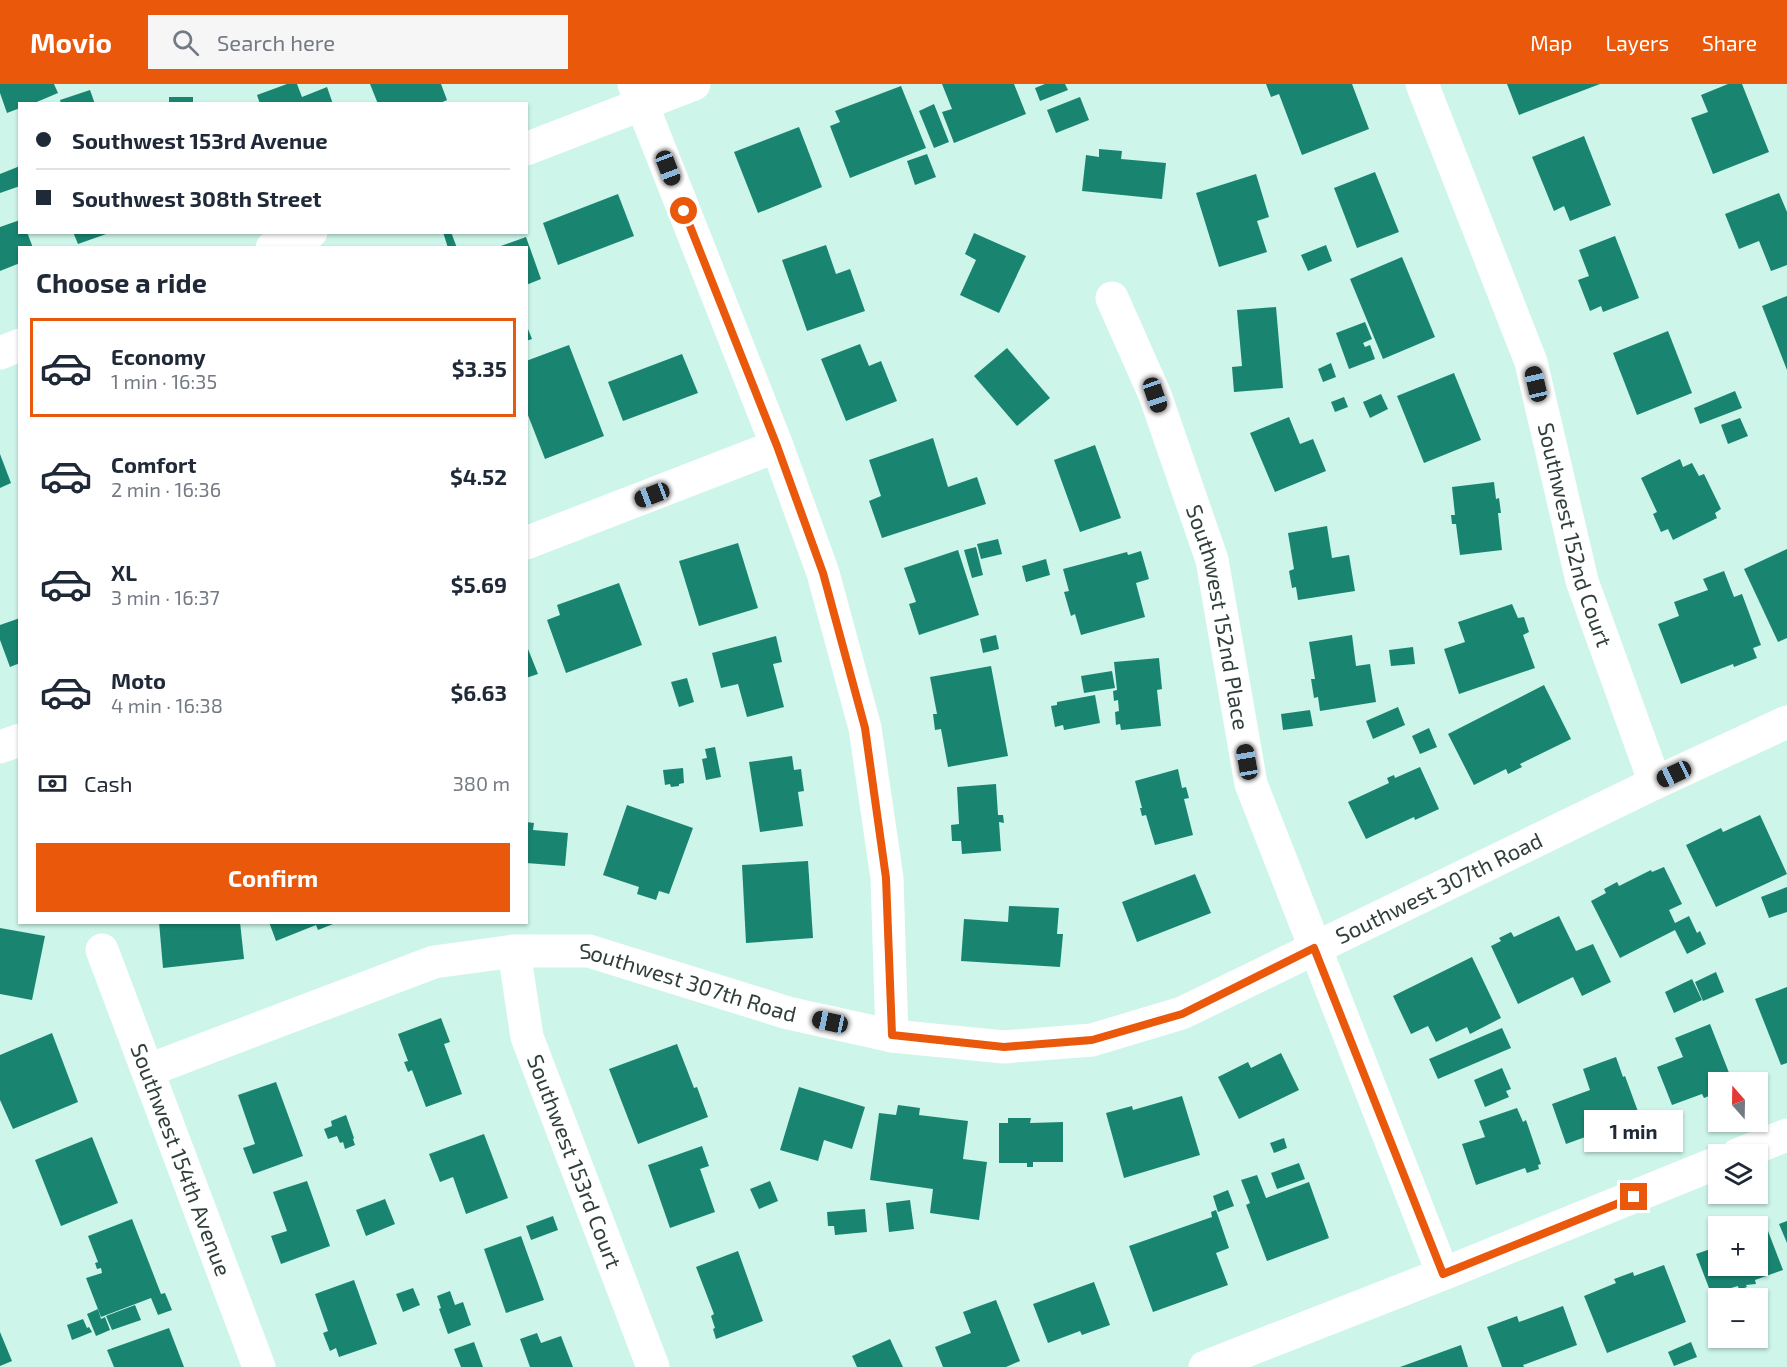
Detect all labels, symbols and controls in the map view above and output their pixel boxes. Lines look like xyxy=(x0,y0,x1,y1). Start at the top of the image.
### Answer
search box xyxy=(148,15,568,69)
text: Movio xyxy=(30,25,112,59)
icon: search xyxy=(169,26,202,59)
text: Search here xyxy=(217,29,335,55)
text: Map xyxy=(1530,30,1572,55)
text: Layers xyxy=(1605,30,1669,55)
text: Share xyxy=(1702,30,1757,55)
text: Southwest 153rd Avenue xyxy=(72,127,328,153)
car xyxy=(653,148,683,188)
text: Southwest 308th Street xyxy=(72,185,322,211)
route start xyxy=(670,197,697,224)
text: Choose a ride xyxy=(36,266,207,298)
icon: car xyxy=(39,341,93,395)
text: Economy xyxy=(111,343,206,369)
text: $3.35 xyxy=(452,355,507,381)
car xyxy=(1523,364,1549,404)
text: 1 min · 16:35 xyxy=(111,369,217,393)
car xyxy=(1141,375,1169,415)
street label: Southwest 152nd Court xyxy=(1534,420,1619,650)
icon: car xyxy=(39,449,93,503)
text: Comfort xyxy=(111,451,196,477)
text: $4.52 xyxy=(450,463,507,489)
text: 2 min · 16:36 xyxy=(111,477,221,501)
car xyxy=(632,480,672,510)
street label: Southwest 152nd Place xyxy=(1182,501,1255,732)
icon: car xyxy=(39,557,93,611)
text: XL xyxy=(111,559,137,585)
text: $5.69 xyxy=(451,571,507,597)
text: 3 min · 16:37 xyxy=(111,585,220,609)
icon: car xyxy=(39,665,93,719)
text: Moto xyxy=(111,667,166,693)
text: $6.63 xyxy=(450,679,507,705)
text: 4 min · 16:38 xyxy=(111,693,223,717)
car xyxy=(1235,743,1259,781)
car xyxy=(1654,758,1694,790)
icon: cash xyxy=(36,767,69,800)
text: Cash xyxy=(84,770,133,796)
text: 380 m xyxy=(453,771,510,795)
street label: Southwest 307th Road xyxy=(1331,826,1546,948)
button: Confirm xyxy=(36,843,510,912)
street label: Southwest 307th Road xyxy=(579,937,799,1027)
car xyxy=(811,1009,849,1035)
street label: Southwest 154th Avenue xyxy=(126,1039,237,1279)
street label: Southwest 153rd Court xyxy=(523,1050,628,1271)
north arrow xyxy=(1708,1072,1768,1132)
map controls xyxy=(1708,1072,1768,1348)
callout: 1 min xyxy=(1584,1110,1684,1152)
text: 1 min xyxy=(1609,1119,1658,1143)
button: layers xyxy=(1708,1144,1768,1204)
route end xyxy=(1620,1183,1647,1210)
button: + xyxy=(1708,1216,1768,1276)
button: − xyxy=(1708,1288,1768,1348)

